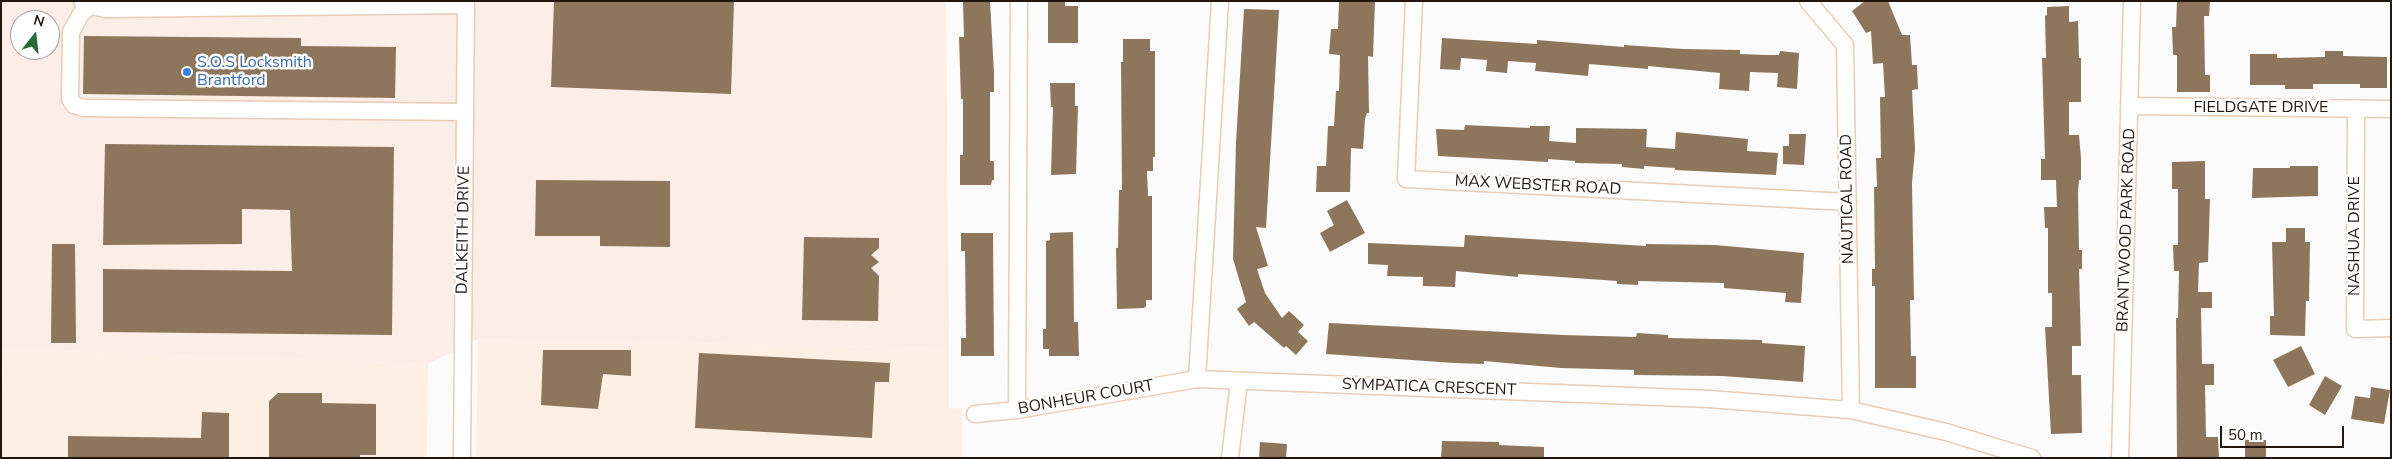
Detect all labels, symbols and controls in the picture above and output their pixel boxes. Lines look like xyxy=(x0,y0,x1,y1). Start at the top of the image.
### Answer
north arrow xyxy=(10,10,60,60)
text: N xyxy=(31,10,47,32)
place label: S.O.S Locksmith Brantford xyxy=(197,53,312,91)
marker: S.O.S Locksmith Brantford xyxy=(181,66,193,78)
street label: FIELDGATE DRIVE xyxy=(2194,98,2328,118)
street label: BRANTWOOD PARK ROAD xyxy=(2114,128,2140,332)
street label: NAUTICAL ROAD xyxy=(1837,134,1859,264)
street label: DALKEITH DRIVE xyxy=(453,166,475,294)
street label: MAX WEBSTER ROAD xyxy=(1454,172,1622,200)
street label: NASHUA DRIVE xyxy=(2345,176,2365,296)
street label: SYMPATICA CRESCENT xyxy=(1341,375,1517,401)
street label: BONHEUR COURT xyxy=(1017,377,1155,419)
scale bar xyxy=(2222,416,2346,448)
text: 50 m xyxy=(2228,425,2263,445)

